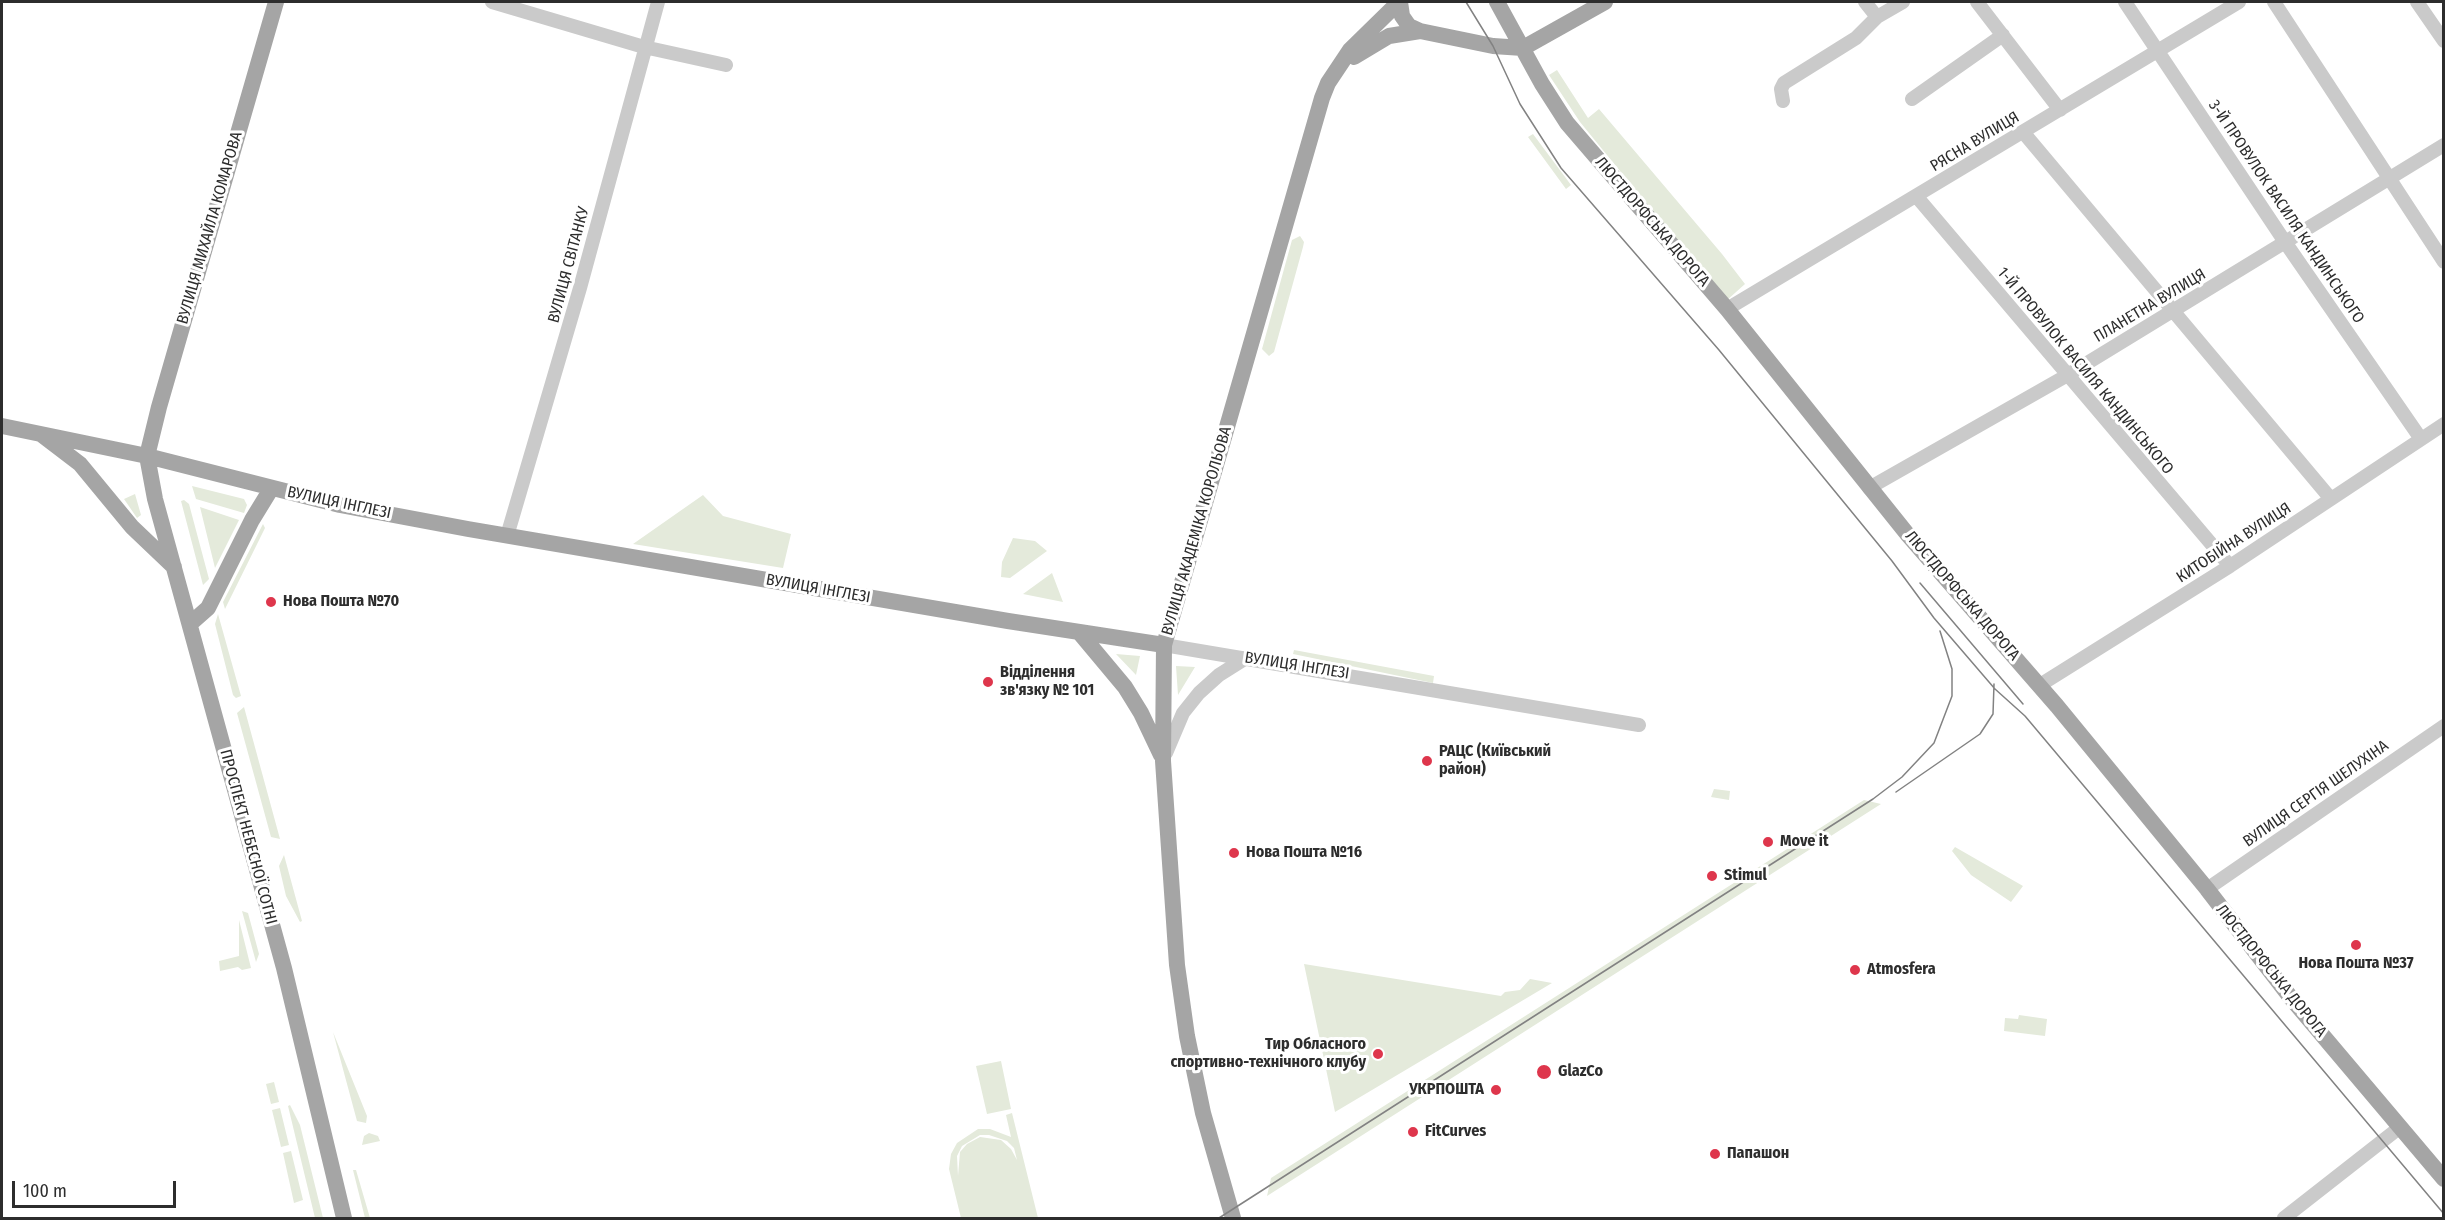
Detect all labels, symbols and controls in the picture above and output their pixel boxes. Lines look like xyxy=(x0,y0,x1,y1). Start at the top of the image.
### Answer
street label: 3-Й ПРОВУЛОК ВАСИЛЯ КАНДИНСЬКОГО xyxy=(2204,97,2368,327)
street label: РЯСНА ВУЛИЦЯ xyxy=(1927,108,2023,176)
street label: ВУЛИЦЯ МИХАЙЛА КОМАРОВА xyxy=(173,130,247,326)
street label: ЛЮСТДОРФСЬКА ДОРОГА xyxy=(1591,153,1713,291)
street label: ВУЛИЦЯ СВІТАНКУ xyxy=(544,205,594,325)
street label: 1-Й ПРОВУЛОК ВАСИЛЯ КАНДИНСЬКОГО xyxy=(1993,264,2177,478)
street label: ПЛАНЕТНА ВУЛИЦЯ xyxy=(2090,265,2210,347)
street label: ВУЛИЦЯ АКАДЕМІКА КОРОЛЬОВА xyxy=(1158,424,1236,638)
street label: ВУЛИЦЯ ІНГЛЕЗІ xyxy=(285,483,393,523)
street label: КИТОБІЙНА ВУЛИЦЯ xyxy=(2173,499,2295,587)
street label: ЛЮСТДОРФСЬКА ДОРОГА xyxy=(1901,527,2023,665)
street label: ВУЛИЦЯ ІНГЛЕЗІ xyxy=(764,570,872,608)
place label: Нова Пошта №70 xyxy=(283,592,399,612)
marker: Нова Пошта №70 xyxy=(264,595,278,609)
street label: ВУЛИЦЯ ІНГЛЕЗІ xyxy=(1243,648,1351,684)
place label: Відділення зв'язку № 101 xyxy=(1000,663,1094,701)
marker: Відділення зв'язку № 101 xyxy=(981,675,995,689)
street label: ВУЛИЦЯ СЕРГІЯ ШЕЛУХІНА xyxy=(2240,736,2392,852)
place label: РАЦС (Київський район) xyxy=(1439,742,1551,780)
street label: ПРОСПЕКТ НЕБЕСНОЇ СОТНІ xyxy=(215,747,281,927)
marker: РАЦС (Київський район) xyxy=(1420,754,1434,768)
place label: Move it xyxy=(1780,832,1829,852)
marker: Move it xyxy=(1761,835,1775,849)
place label: Нова Пошта №16 xyxy=(1246,843,1362,863)
marker: Нова Пошта №16 xyxy=(1227,846,1241,860)
place label: Stimul xyxy=(1724,866,1767,886)
marker: Stimul xyxy=(1705,869,1719,883)
street label: ЛЮСТДОРФСЬКА ДОРОГА xyxy=(2212,901,2330,1041)
marker: Нова Пошта №37 xyxy=(2349,938,2363,952)
place label: Нова Пошта №37 xyxy=(2298,954,2414,974)
place label: Atmosfera xyxy=(1867,960,1936,980)
marker: Atmosfera xyxy=(1848,963,1862,977)
place label: Тир Обласного спортивно-технічного клубу xyxy=(1170,1035,1366,1073)
marker: Тир Обласного спортивно-технічного клубу xyxy=(1371,1047,1385,1061)
place label: GlazCo xyxy=(1558,1062,1603,1082)
marker: GlazCo xyxy=(1535,1063,1553,1081)
place label: УКРПОШТА xyxy=(1409,1080,1484,1100)
marker: УКРПОШТА xyxy=(1489,1083,1503,1097)
place label: FitCurves xyxy=(1425,1122,1486,1142)
marker: FitCurves xyxy=(1406,1125,1420,1139)
place label: Папашон xyxy=(1727,1144,1789,1164)
marker: Папашон xyxy=(1708,1147,1722,1161)
scale bar xyxy=(15,1169,178,1207)
text: 100 m xyxy=(23,1180,67,1202)

